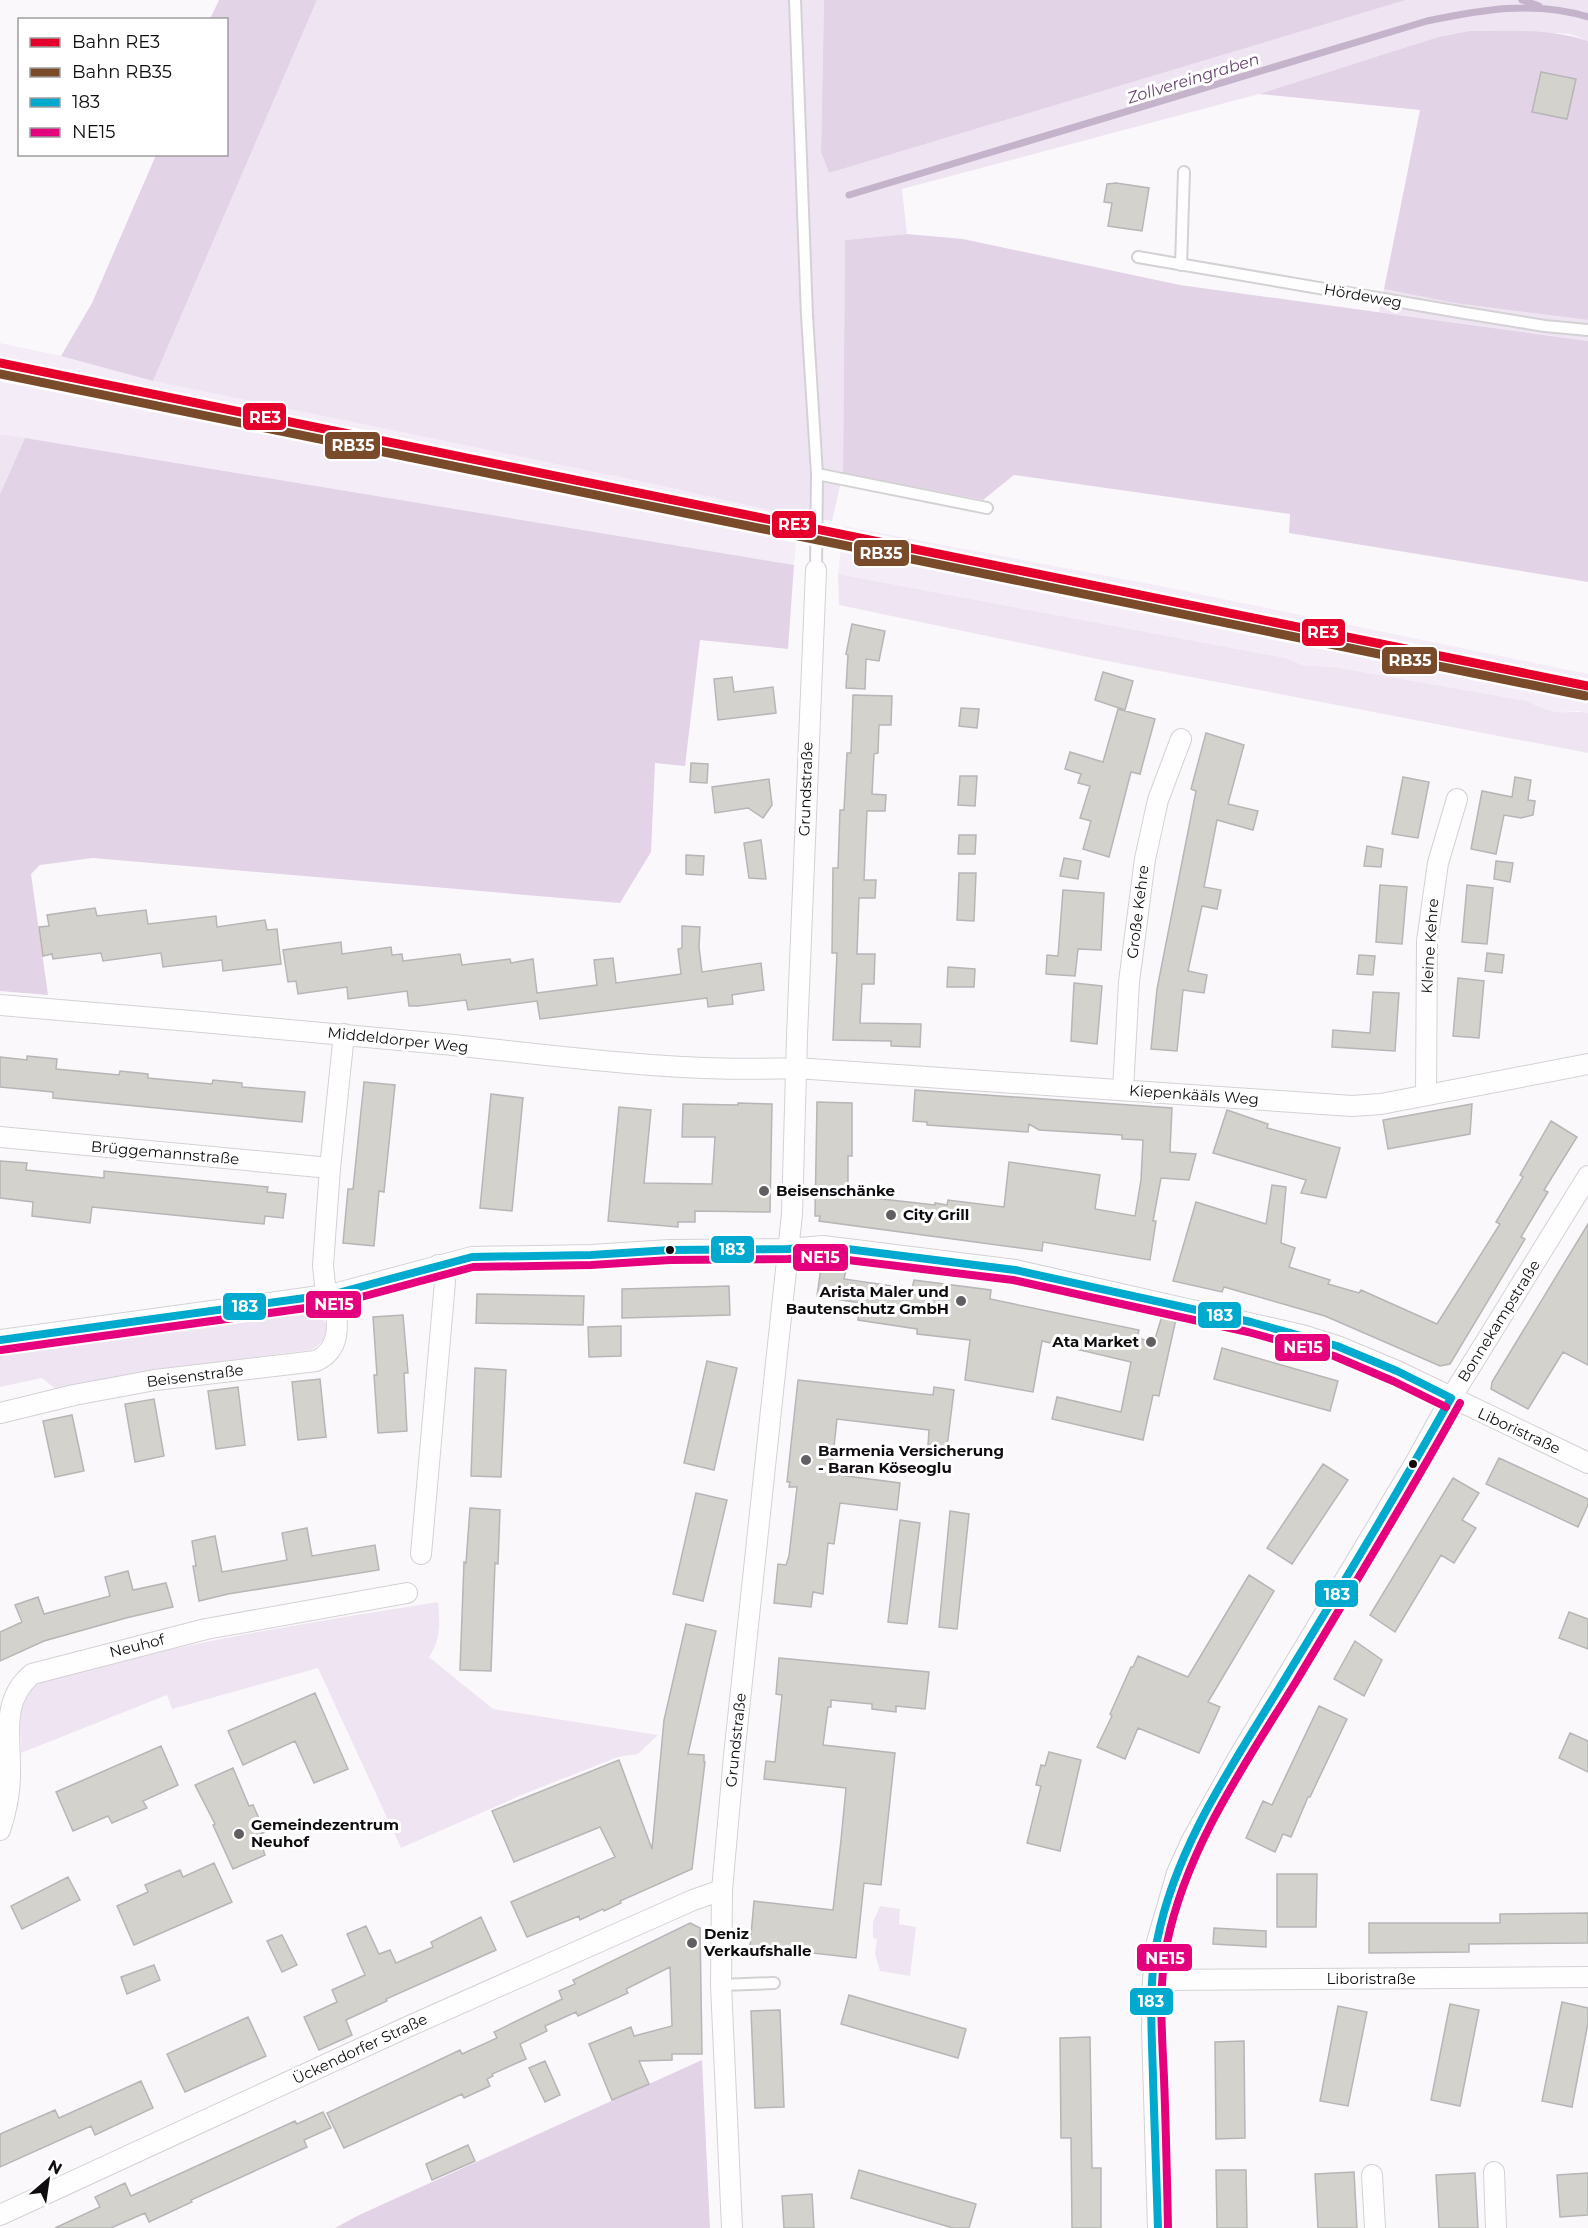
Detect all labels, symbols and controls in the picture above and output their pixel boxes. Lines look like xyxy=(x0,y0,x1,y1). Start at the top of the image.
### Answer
legend xyxy=(18,18,228,156)
text: Bahn RE3 xyxy=(72,31,160,53)
water label: Zollvereingraben xyxy=(1124,49,1262,108)
text: Bahn RB35 xyxy=(72,61,172,83)
text: 183 xyxy=(72,91,100,113)
text: NE15 xyxy=(72,121,115,143)
street label: Hördeweg xyxy=(1323,279,1404,312)
line badge: RE3 xyxy=(242,402,287,431)
text: RE3 xyxy=(249,408,281,427)
line badge: RB35 xyxy=(324,431,381,460)
text: RB35 xyxy=(332,436,375,455)
line badge: RE3 xyxy=(771,510,817,539)
text: RE3 xyxy=(778,515,810,534)
line badge: RB35 xyxy=(853,539,910,567)
text: RB35 xyxy=(860,544,903,563)
line badge: RE3 xyxy=(1301,618,1346,647)
text: RE3 xyxy=(1307,623,1339,642)
line badge: RB35 xyxy=(1381,646,1438,675)
text: RB35 xyxy=(1389,651,1432,670)
street label: Grundstraße xyxy=(794,741,817,837)
street label: Große Kehre xyxy=(1122,864,1153,960)
street label: Kleine Kehre xyxy=(1417,898,1442,994)
street label: Middeldorper Weg xyxy=(327,1023,469,1056)
street label: Kiepenkääls Weg xyxy=(1128,1080,1260,1109)
street label: Brüggemannstraße xyxy=(90,1137,240,1168)
place label: Beisenschänke xyxy=(776,1181,895,1200)
marker: Beisenschänke xyxy=(757,1184,771,1198)
place label: City Grill xyxy=(903,1205,969,1224)
marker: City Grill xyxy=(884,1208,898,1222)
line badge: 183 xyxy=(710,1235,755,1264)
text: 183 xyxy=(719,1240,745,1259)
line badge: NE15 xyxy=(792,1243,849,1272)
unlabelled marker xyxy=(664,1244,676,1256)
text: NE15 xyxy=(800,1248,840,1267)
street label: Bonnekampstraße xyxy=(1453,1256,1544,1385)
place label: Arista Maler und Bautenschutz GmbH xyxy=(786,1282,949,1318)
line badge: NE15 xyxy=(305,1290,362,1319)
line badge: 183 xyxy=(222,1292,267,1321)
marker: Arista Maler und Bautenschutz GmbH xyxy=(954,1294,968,1308)
text: NE15 xyxy=(314,1295,354,1314)
text: 183 xyxy=(232,1297,258,1316)
line badge: 183 xyxy=(1197,1301,1242,1329)
text: 183 xyxy=(1207,1306,1233,1325)
place label: Ata Market xyxy=(1051,1332,1139,1351)
line badge: NE15 xyxy=(1274,1333,1331,1362)
marker: Ata Market xyxy=(1144,1335,1158,1349)
text: NE15 xyxy=(1283,1338,1323,1357)
street label: Beisenstraße xyxy=(145,1360,245,1391)
street label: Liboristraße xyxy=(1475,1403,1564,1458)
place label: Barmenia Versicherung - Baran Köseoglu xyxy=(818,1441,1004,1477)
marker: Barmenia Versicherung - Baran Köseoglu xyxy=(799,1453,813,1467)
unlabelled marker xyxy=(1407,1458,1419,1470)
line badge: 183 xyxy=(1314,1579,1359,1608)
text: 183 xyxy=(1324,1585,1350,1604)
street label: Neuhof xyxy=(107,1629,167,1662)
street label: Grundstraße xyxy=(721,1692,750,1788)
place label: Gemeindezentrum Neuhof xyxy=(251,1815,399,1851)
marker: Gemeindezentrum Neuhof xyxy=(232,1827,246,1841)
place label: Deniz Verkaufshalle xyxy=(703,1924,811,1960)
marker: Deniz Verkaufshalle xyxy=(685,1936,699,1950)
line badge: NE15 xyxy=(1136,1943,1193,1972)
text: NE15 xyxy=(1145,1949,1185,1968)
street label: Liboristraße xyxy=(1326,1969,1416,1988)
line badge: 183 xyxy=(1129,1987,1174,2016)
text: 183 xyxy=(1138,1992,1164,2011)
street label: Ückendorfer Straße xyxy=(289,2009,430,2088)
north arrow xyxy=(18,2150,78,2210)
text: N xyxy=(45,2156,65,2179)

